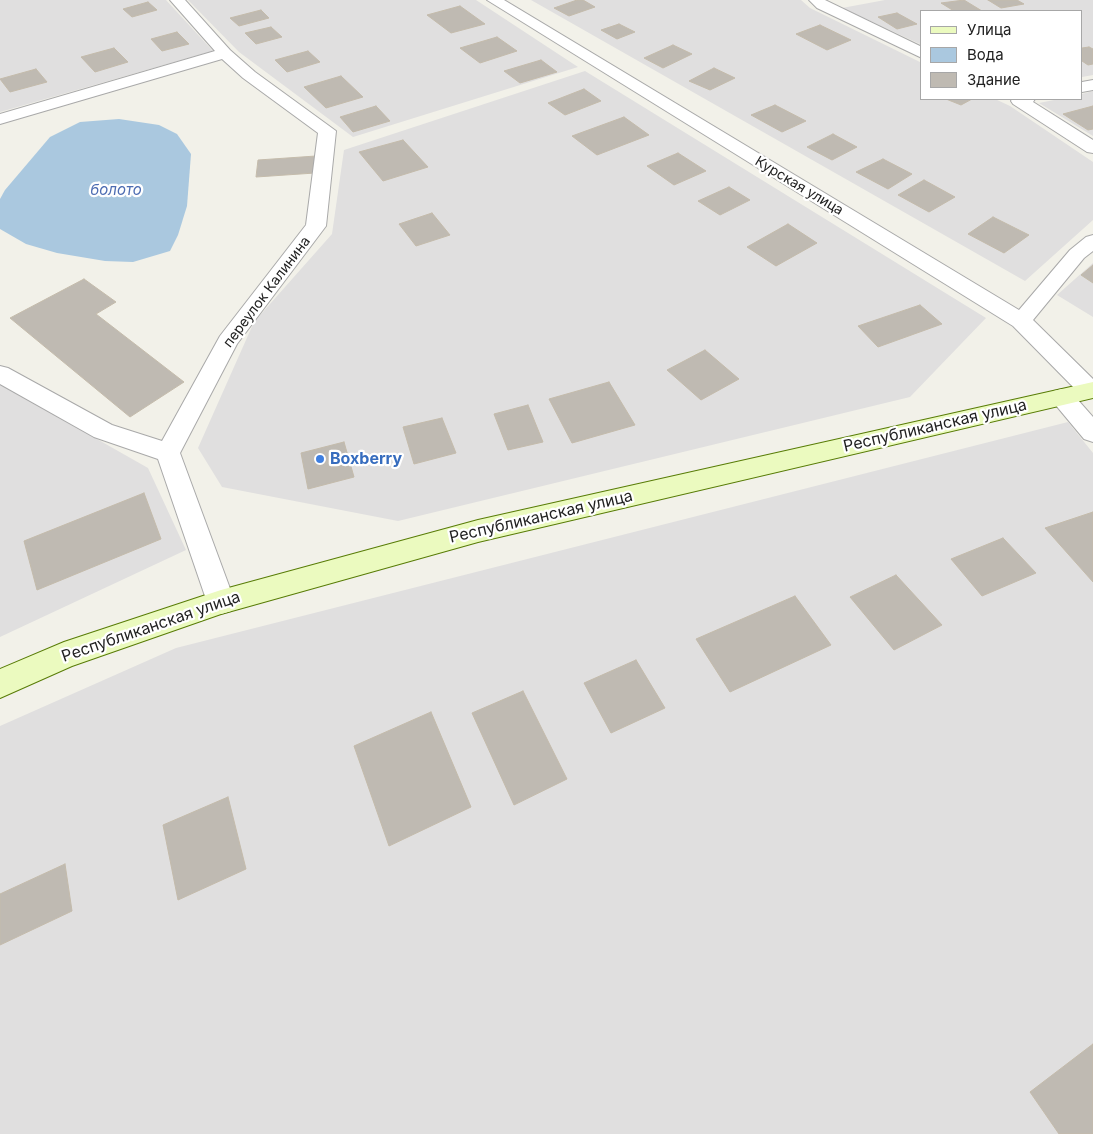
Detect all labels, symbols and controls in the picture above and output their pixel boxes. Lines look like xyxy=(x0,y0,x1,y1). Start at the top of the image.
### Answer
legend xyxy=(920,10,1083,100)
text: Улица xyxy=(967,20,1011,39)
text: Вода xyxy=(967,45,1004,64)
text: Здание xyxy=(967,70,1021,89)
street label: Курская улица xyxy=(752,153,846,219)
water label: болото xyxy=(90,181,142,199)
street label: переулок Калинина xyxy=(220,233,314,351)
street label: Республиканская улица xyxy=(841,396,1029,456)
place label: Boxberry xyxy=(330,449,402,469)
marker: Boxberry xyxy=(314,453,326,465)
street label: Республиканская улица xyxy=(447,487,635,547)
street label: Республиканская улица xyxy=(59,587,243,667)

